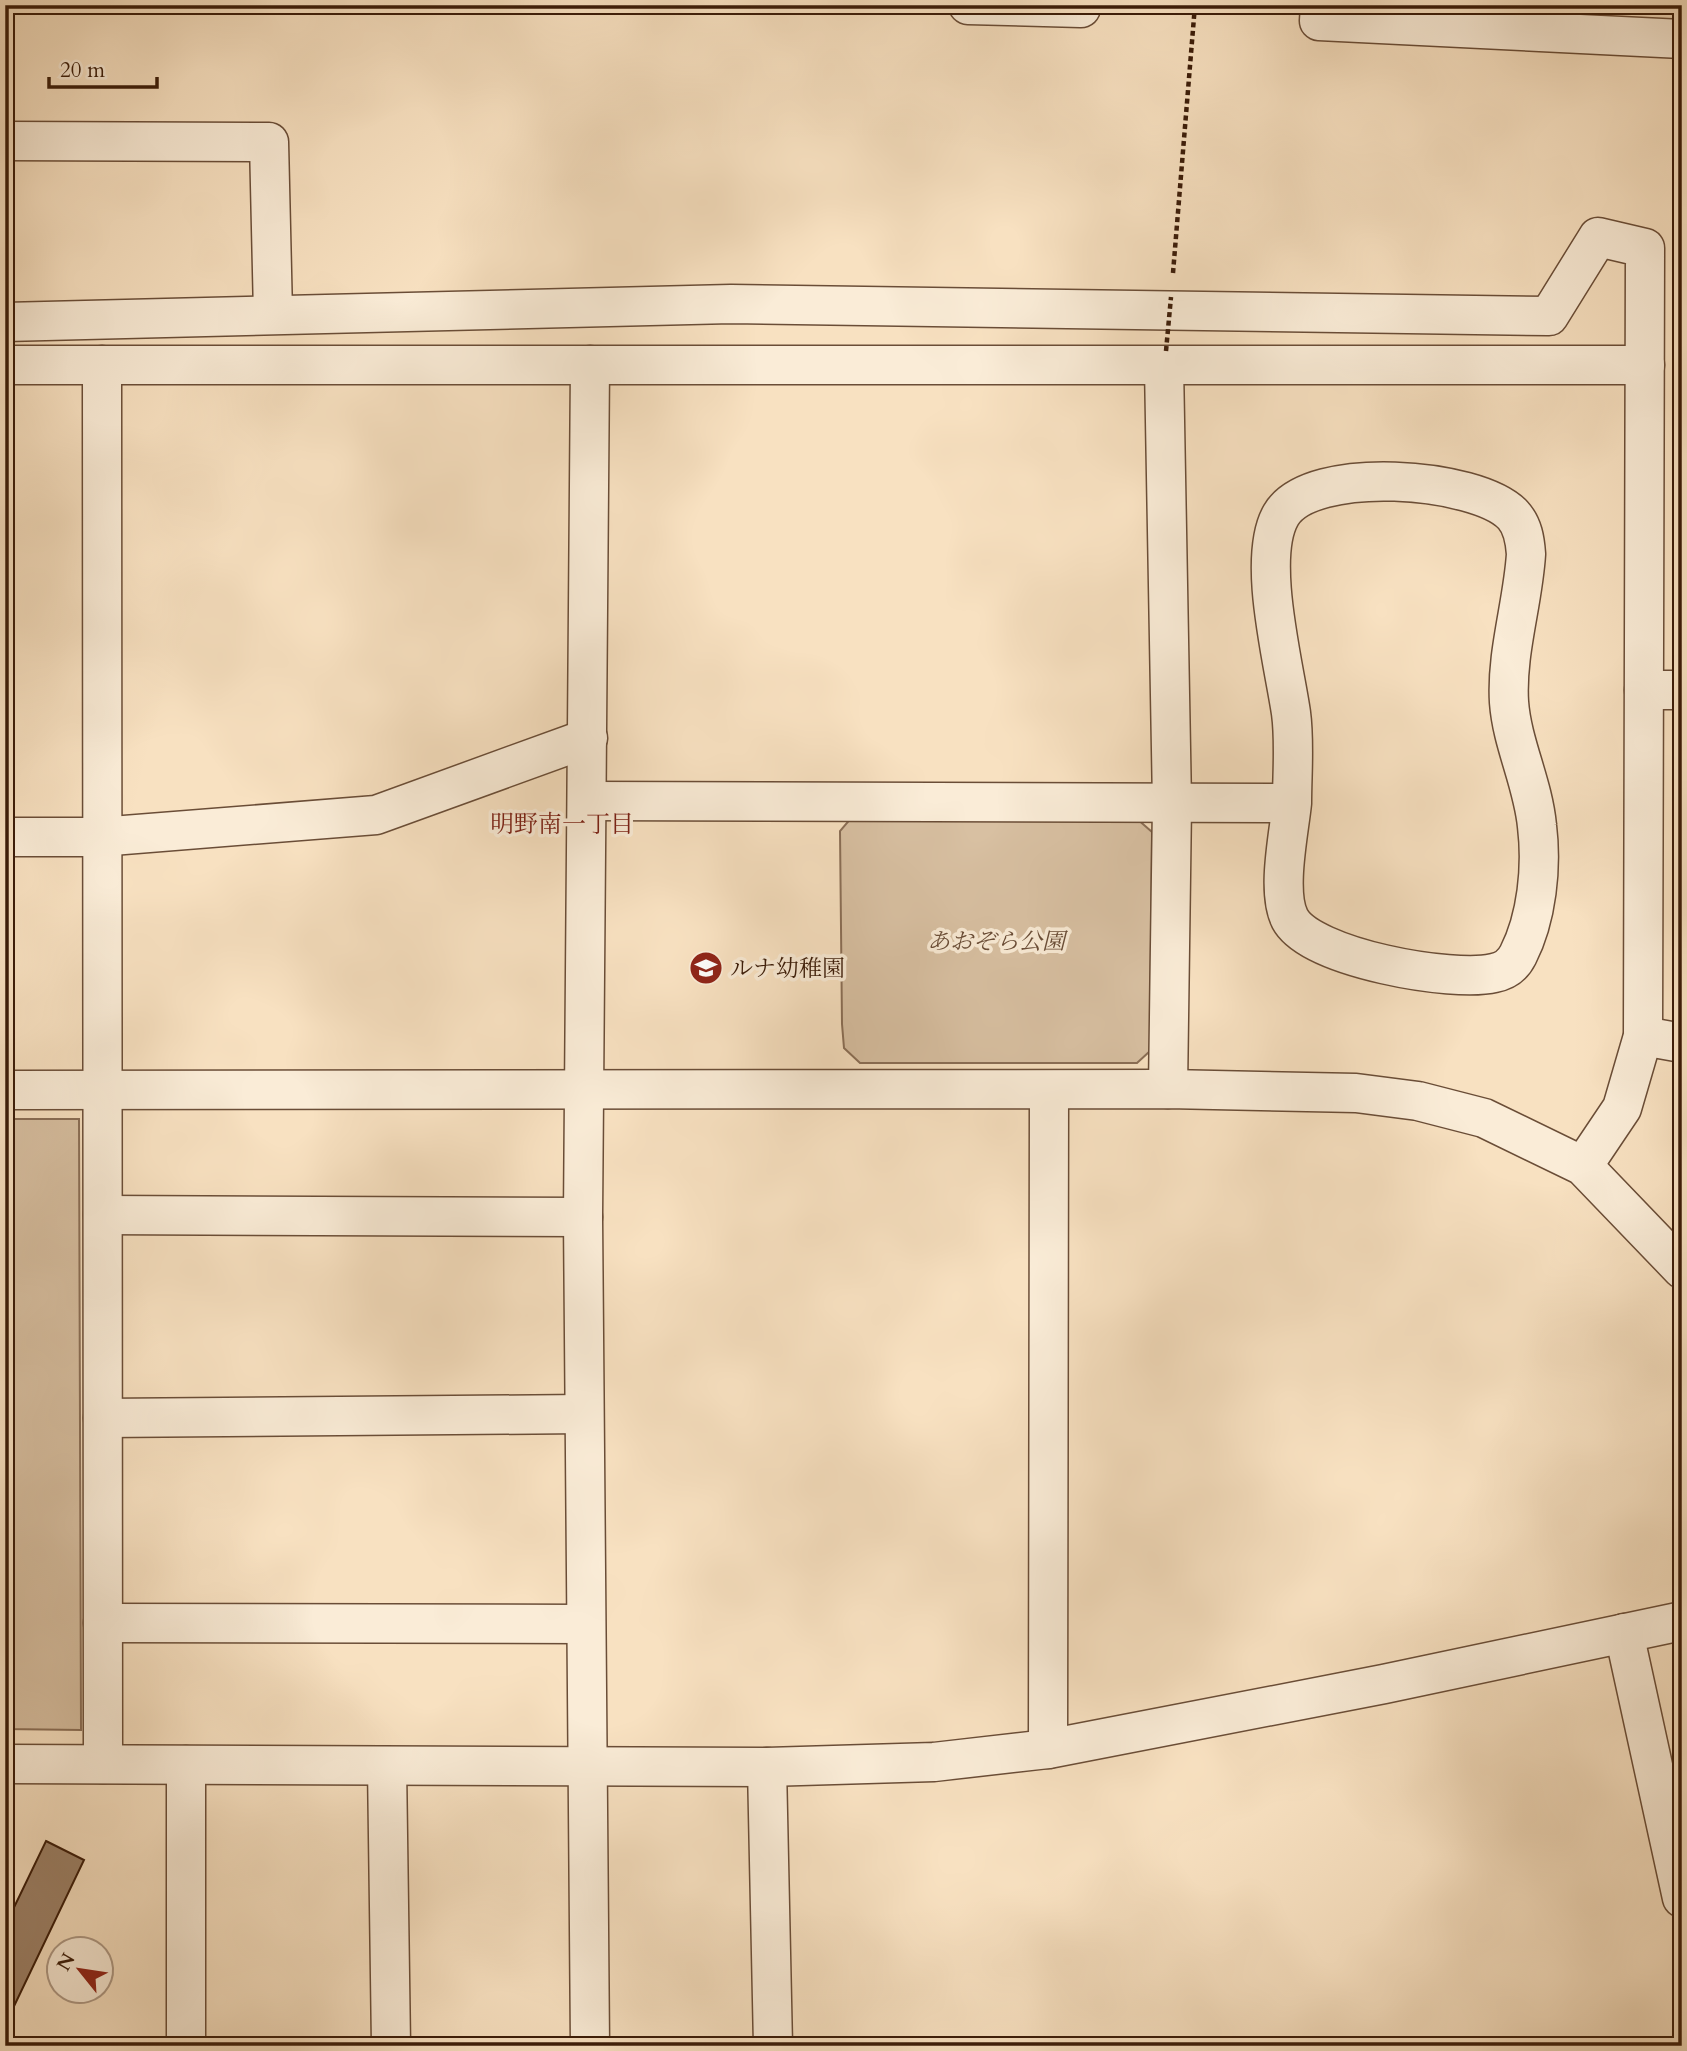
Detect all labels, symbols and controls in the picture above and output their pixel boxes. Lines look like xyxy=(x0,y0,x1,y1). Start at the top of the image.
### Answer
scale bar xyxy=(49,46,158,90)
text: 20 m xyxy=(60,56,105,85)
district label: 明野南一丁目 xyxy=(490,808,634,841)
park label: あおぞら公園 xyxy=(927,926,1069,957)
school or university icon: ルナ幼稚園 xyxy=(687,949,725,987)
place label: ルナ幼稚園 xyxy=(730,953,845,984)
north arrow xyxy=(46,1936,116,2006)
text: N xyxy=(51,1948,82,1976)

